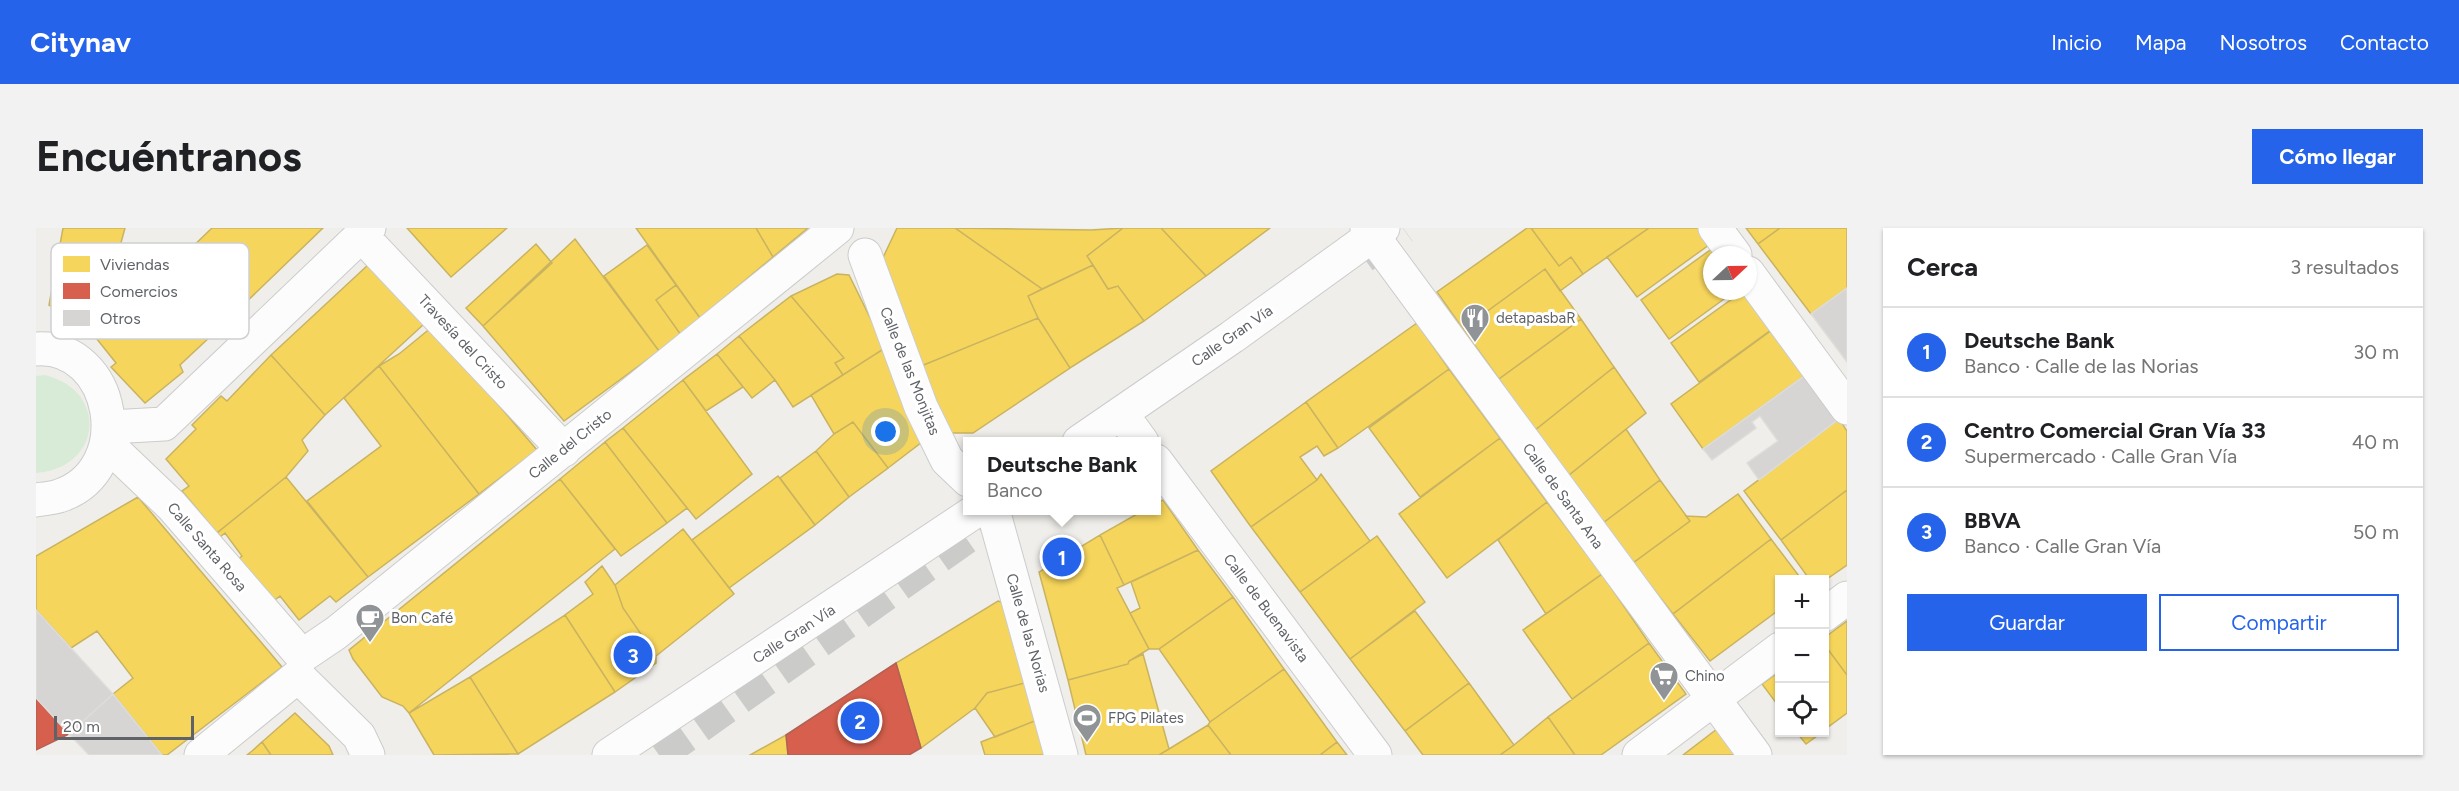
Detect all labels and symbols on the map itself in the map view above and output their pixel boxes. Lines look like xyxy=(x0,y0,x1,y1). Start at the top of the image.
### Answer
legend xyxy=(51,243,249,339)
north arrow xyxy=(1703,246,1757,300)
text: Viviendas xyxy=(100,255,170,274)
text: Comercios xyxy=(100,282,178,301)
street label: Travesía del Cristo xyxy=(415,291,512,393)
street label: Calle Gran Vía xyxy=(1188,301,1276,371)
restaurant icon: detapasbaR xyxy=(1459,302,1491,344)
street label: Calle de las Monjitas xyxy=(876,304,944,438)
text: Otros xyxy=(100,309,141,328)
place label: detapasbaR xyxy=(1496,309,1576,327)
street label: Calle del Cristo xyxy=(525,405,615,483)
your location xyxy=(871,417,900,446)
street label: Calle de Santa Ana xyxy=(1519,440,1607,552)
street label: Calle Santa Rosa xyxy=(163,499,251,595)
pin: 1 xyxy=(1042,534,1082,580)
street label: Calle de Buenavista xyxy=(1219,550,1313,666)
street label: Calle de las Norias xyxy=(1002,571,1054,695)
street label: Calle Gran Vía xyxy=(749,601,839,667)
cafe icon: Bon Café xyxy=(354,602,386,644)
place label: Bon Café xyxy=(391,609,453,627)
pin: 3 xyxy=(614,632,652,678)
supermarket icon: Chino xyxy=(1648,660,1680,702)
place label: Chino xyxy=(1685,667,1725,685)
pin: 2 xyxy=(840,698,880,744)
sports icon: FPG Pilates xyxy=(1071,702,1103,744)
place label: FPG Pilates xyxy=(1108,709,1184,727)
scale bar xyxy=(54,713,194,741)

